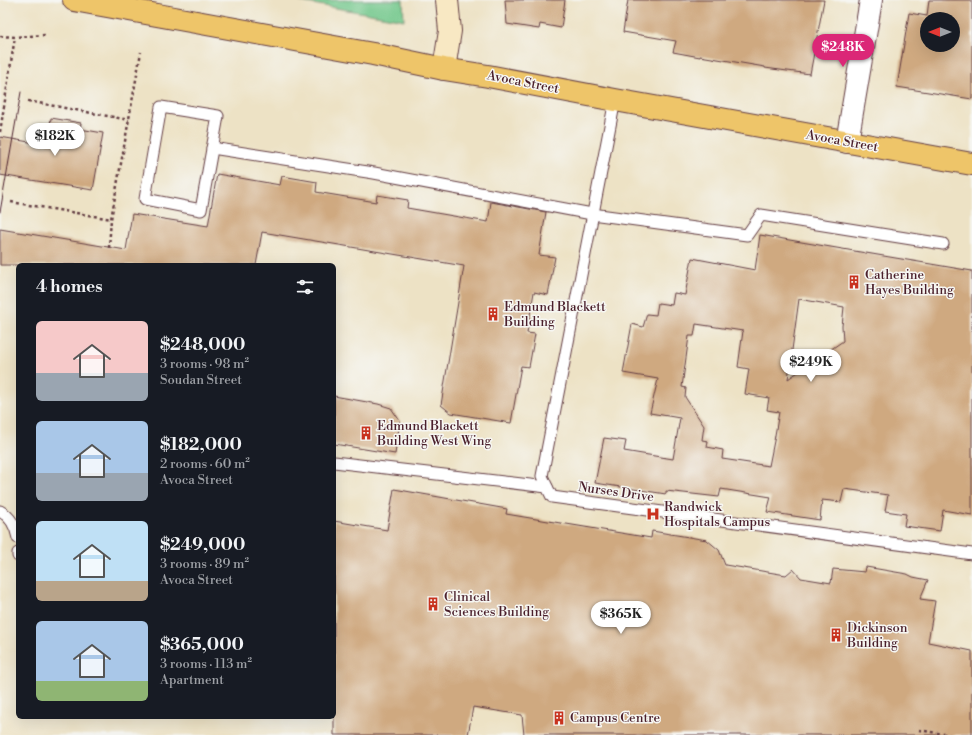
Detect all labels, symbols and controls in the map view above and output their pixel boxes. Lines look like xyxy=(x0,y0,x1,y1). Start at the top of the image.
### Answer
north arrow xyxy=(920,12,960,52)
map controls xyxy=(920,12,960,52)
pin: $248K xyxy=(815,34,871,68)
text: $248K xyxy=(821,39,865,55)
street label: Avoca Street xyxy=(485,67,561,97)
pin: $182K xyxy=(27,123,83,157)
street label: Avoca Street xyxy=(804,127,880,155)
text: $182K xyxy=(35,128,75,144)
place label: Catherine Hayes Building xyxy=(865,267,954,298)
building icon: Catherine Hayes Building xyxy=(846,274,862,290)
text: 4 homes xyxy=(36,276,103,298)
icon: filters xyxy=(294,276,316,298)
place label: Edmund Blackett Building xyxy=(503,299,606,330)
building icon: Edmund Blackett Building xyxy=(485,306,501,322)
text: $248,000 xyxy=(160,334,245,356)
icon: home xyxy=(68,337,116,385)
pin: $249K xyxy=(783,349,839,383)
text: $249K xyxy=(789,354,833,370)
text: 3 rooms · 98 m² xyxy=(160,356,249,372)
text: Soudan Street xyxy=(160,372,242,388)
place label: Edmund Blackett Building West Wing xyxy=(376,418,491,449)
building icon: Edmund Blackett Building West Wing xyxy=(358,425,374,441)
text: $182,000 xyxy=(160,434,242,456)
icon: home xyxy=(68,437,116,485)
text: 2 rooms · 60 m² xyxy=(160,456,250,472)
text: Avoca Street xyxy=(160,472,233,488)
street label: Nurses Drive xyxy=(577,479,655,505)
place label: Randwick Hospitals Campus xyxy=(664,499,770,530)
hospital icon: Randwick Hospitals Campus xyxy=(645,506,661,522)
text: $249,000 xyxy=(160,534,245,556)
icon: home xyxy=(68,537,116,585)
text: 3 rooms · 89 m² xyxy=(160,556,249,572)
text: Avoca Street xyxy=(160,572,233,588)
place label: Clinical Sciences Building xyxy=(444,589,549,620)
building icon: Clinical Sciences Building xyxy=(425,596,441,612)
pin: $365K xyxy=(593,601,649,635)
text: $365K xyxy=(600,606,642,622)
place label: Dickinson Building xyxy=(846,620,908,651)
building icon: Dickinson Building xyxy=(828,627,844,643)
text: $365,000 xyxy=(160,634,244,656)
icon: home xyxy=(68,637,116,685)
text: 3 rooms · 113 m² xyxy=(160,656,252,672)
text: Apartment xyxy=(160,672,224,688)
building icon: Campus Centre xyxy=(551,710,567,726)
place label: Campus Centre xyxy=(570,710,660,726)

